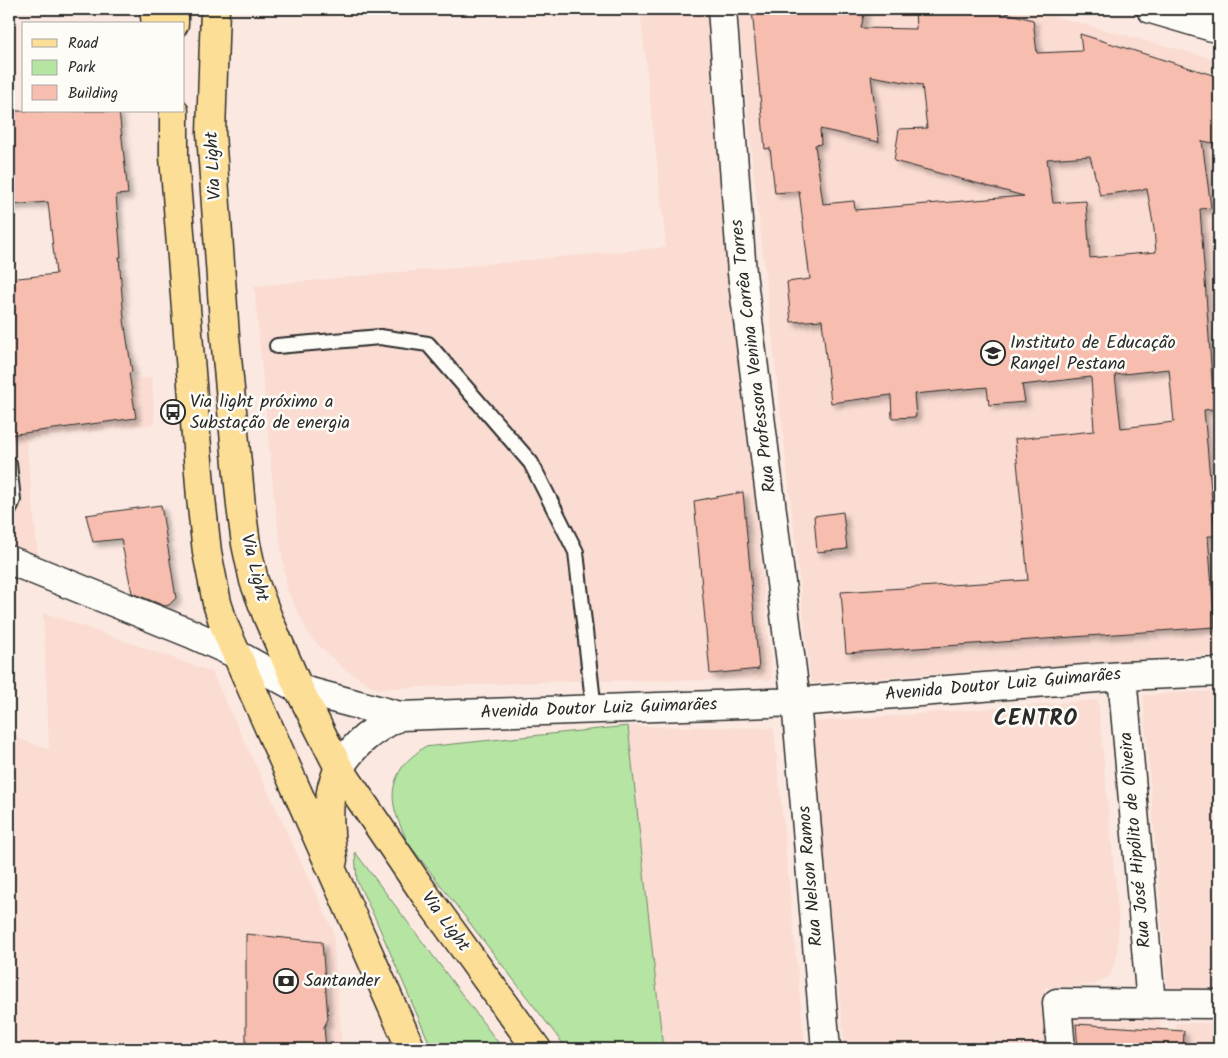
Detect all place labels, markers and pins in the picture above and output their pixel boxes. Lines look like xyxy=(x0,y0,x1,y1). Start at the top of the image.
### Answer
place label: Instituto de Educação Rangel Pestana xyxy=(1010,329,1176,379)
school or university icon: Instituto de Educação Rangel Pestana xyxy=(980,340,1006,366)
place label: Via light próximo a Substação de energia xyxy=(190,388,350,438)
bus stop icon: Via light próximo a Substação de energia xyxy=(160,399,186,425)
place label: Santander xyxy=(304,967,381,996)
bank icon: Santander xyxy=(273,968,299,994)

